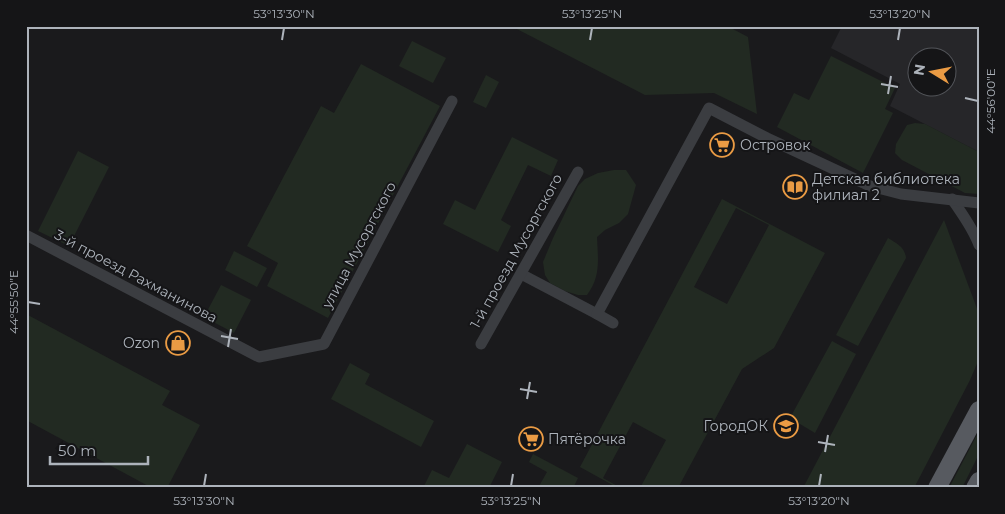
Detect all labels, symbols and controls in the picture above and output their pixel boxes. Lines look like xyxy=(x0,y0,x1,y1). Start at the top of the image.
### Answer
text: 53°13'30"N xyxy=(253,6,315,21)
text: 53°13'25"N xyxy=(562,6,622,21)
text: 53°13'20"N xyxy=(869,6,931,21)
north arrow xyxy=(908,48,958,98)
text: N xyxy=(909,63,929,77)
text: 44°56'00"E xyxy=(983,68,998,134)
supermarket icon: Островок xyxy=(709,132,735,158)
place label: Островок xyxy=(740,136,810,154)
street label: 1-й проезд Мусоргского xyxy=(466,170,566,332)
place label: Детская библиотека филиал 2 xyxy=(812,170,960,204)
library icon: Детская библиотека филиал 2 xyxy=(782,174,808,200)
street label: улица Мусоргского xyxy=(317,178,400,312)
street label: 3-й проезд Рахманинова xyxy=(51,225,221,327)
text: 44°55'50"E xyxy=(6,270,21,334)
shop icon: Ozon xyxy=(165,330,191,356)
place label: Ozon xyxy=(123,334,160,352)
school or university icon: ГородОК xyxy=(773,413,799,439)
place label: ГородОК xyxy=(703,417,768,435)
supermarket icon: Пятёрочка xyxy=(518,426,544,452)
place label: Пятёрочка xyxy=(548,430,626,448)
scale bar xyxy=(50,434,148,466)
text: 50 m xyxy=(58,441,96,460)
text: 53°13'30"N xyxy=(173,493,235,508)
text: 53°13'25"N xyxy=(481,493,541,508)
text: 53°13'20"N xyxy=(788,493,850,508)

